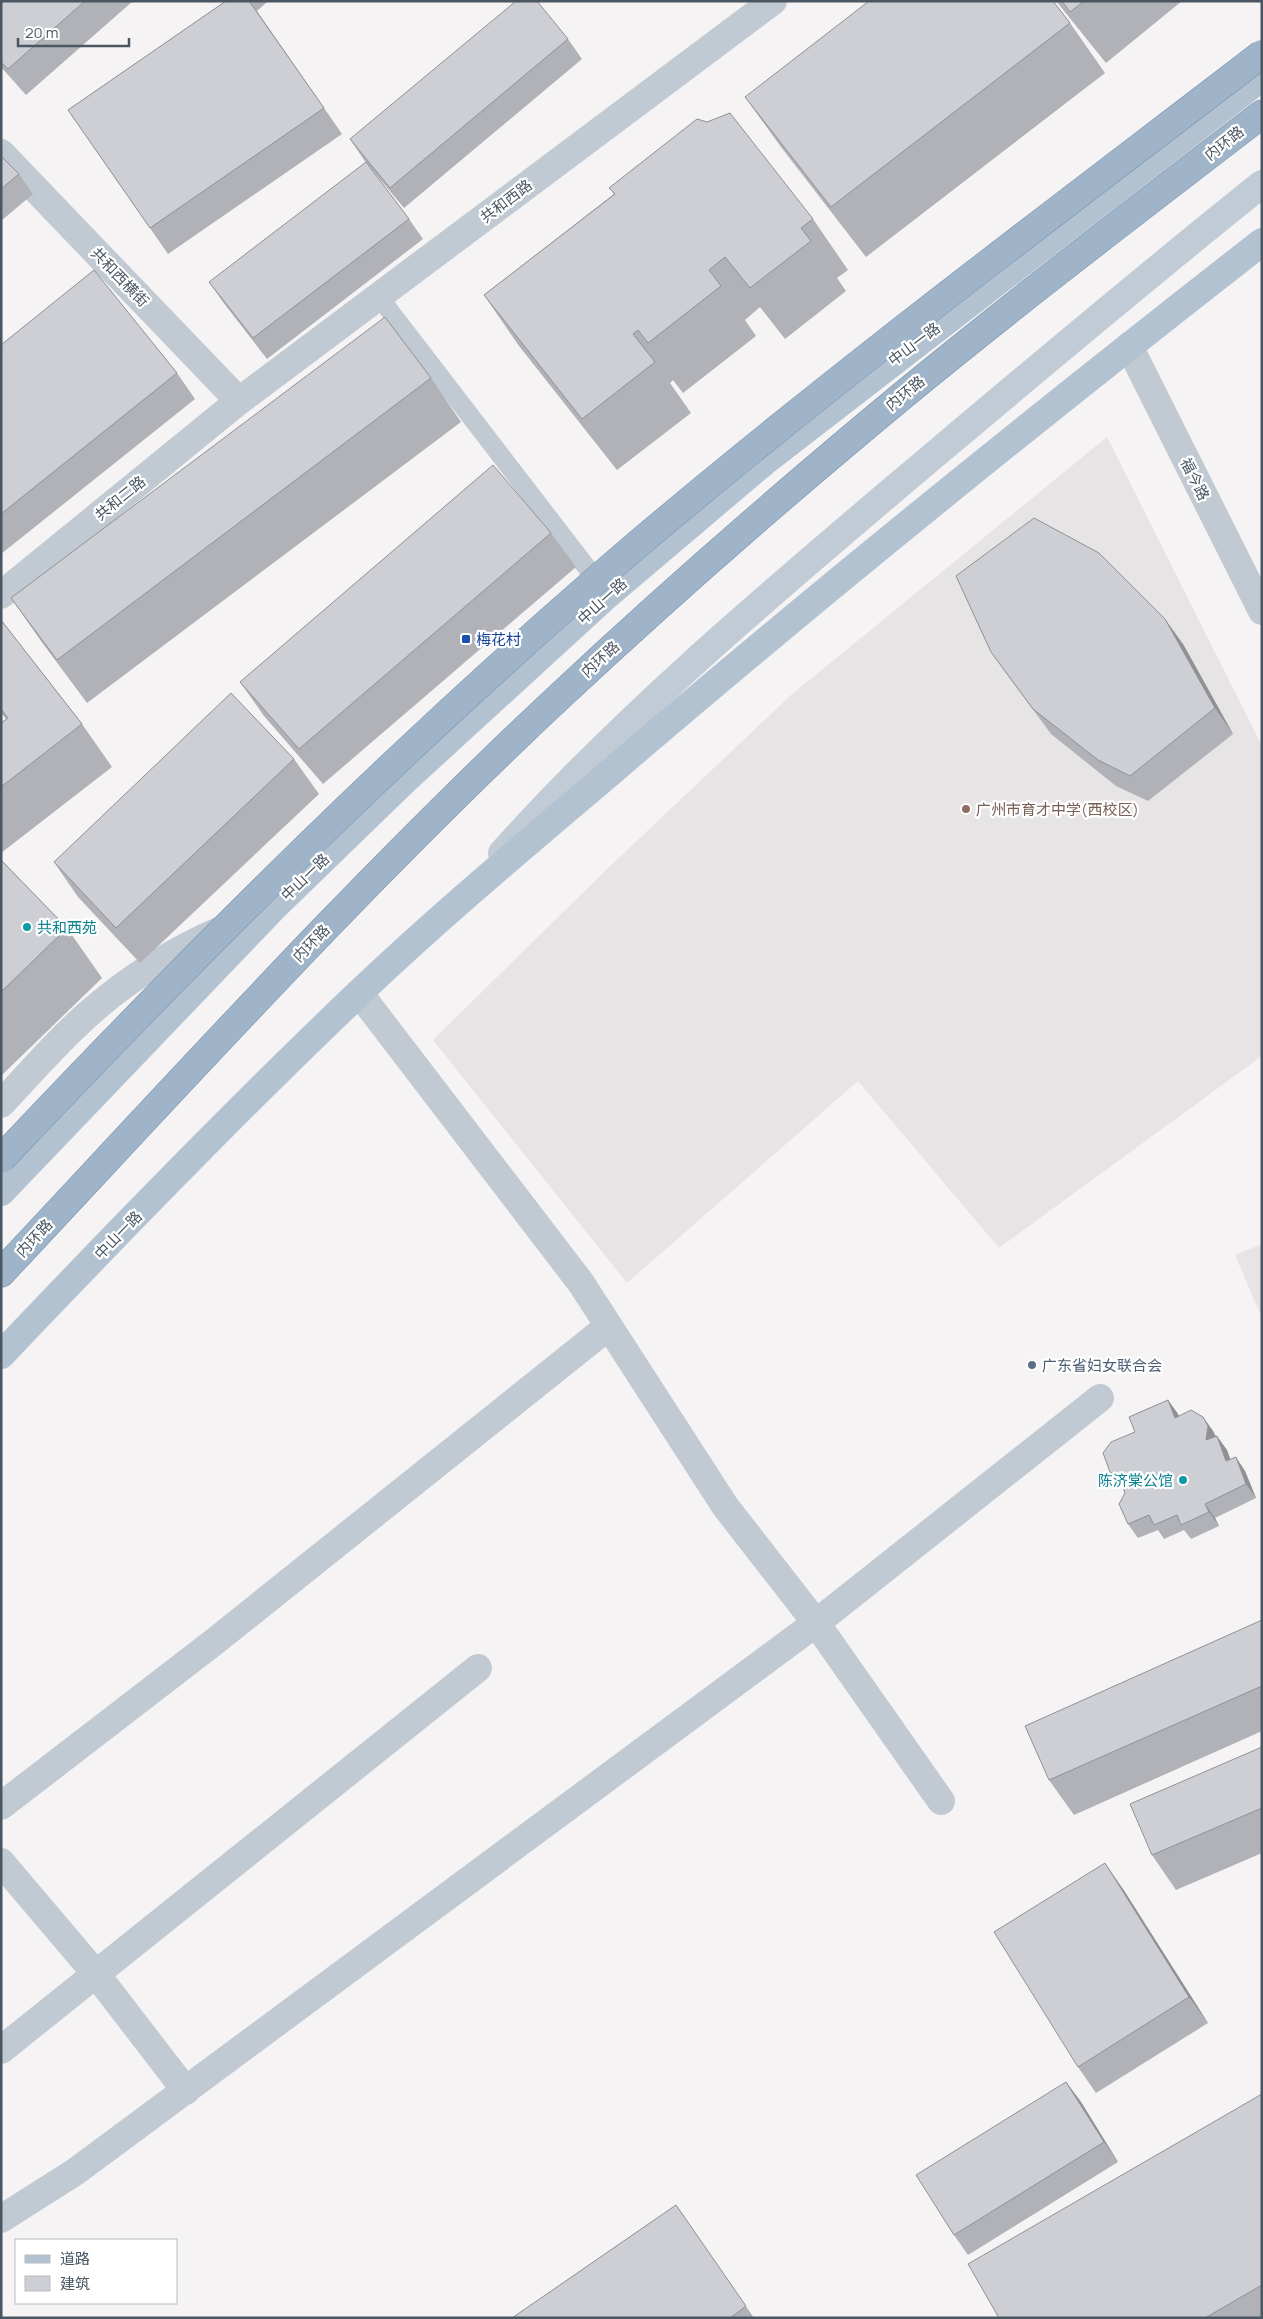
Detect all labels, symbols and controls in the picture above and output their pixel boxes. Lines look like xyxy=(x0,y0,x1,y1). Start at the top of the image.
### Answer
scale bar xyxy=(18,15,129,47)
text: 20 m xyxy=(25,22,58,43)
street label: 内环路 xyxy=(1200,121,1248,165)
street label: 共和西路 xyxy=(476,175,536,227)
street label: 共和西横街 xyxy=(86,243,154,311)
street label: 中山一路 xyxy=(884,318,944,370)
street label: 内环路 xyxy=(881,371,929,415)
street label: 福今路 xyxy=(1175,454,1215,504)
street label: 共和二路 xyxy=(90,471,150,525)
street label: 中山一路 xyxy=(573,573,631,629)
place label: 梅花村 xyxy=(476,629,521,650)
marker: 梅花村 xyxy=(460,633,472,645)
street label: 内环路 xyxy=(576,636,624,682)
place label: 广州市育才中学(西校区) xyxy=(976,799,1139,820)
marker: 广州市育才中学(西校区) xyxy=(960,803,972,815)
street label: 中山一路 xyxy=(276,849,334,905)
place label: 共和西苑 xyxy=(37,917,97,938)
street label: 内环路 xyxy=(288,920,334,966)
marker: 共和西苑 xyxy=(21,921,33,933)
street label: 中山一路 xyxy=(90,1206,146,1264)
street label: 内环路 xyxy=(11,1214,57,1262)
place label: 广东省妇女联合会 xyxy=(1042,1355,1162,1376)
marker: 广东省妇女联合会 xyxy=(1026,1359,1038,1371)
place label: 陈济棠公馆 xyxy=(1098,1470,1173,1491)
marker: 陈济棠公馆 xyxy=(1177,1474,1189,1486)
legend xyxy=(15,2239,178,2304)
text: 道路 xyxy=(60,2248,90,2269)
text: 建筑 xyxy=(60,2273,90,2294)

